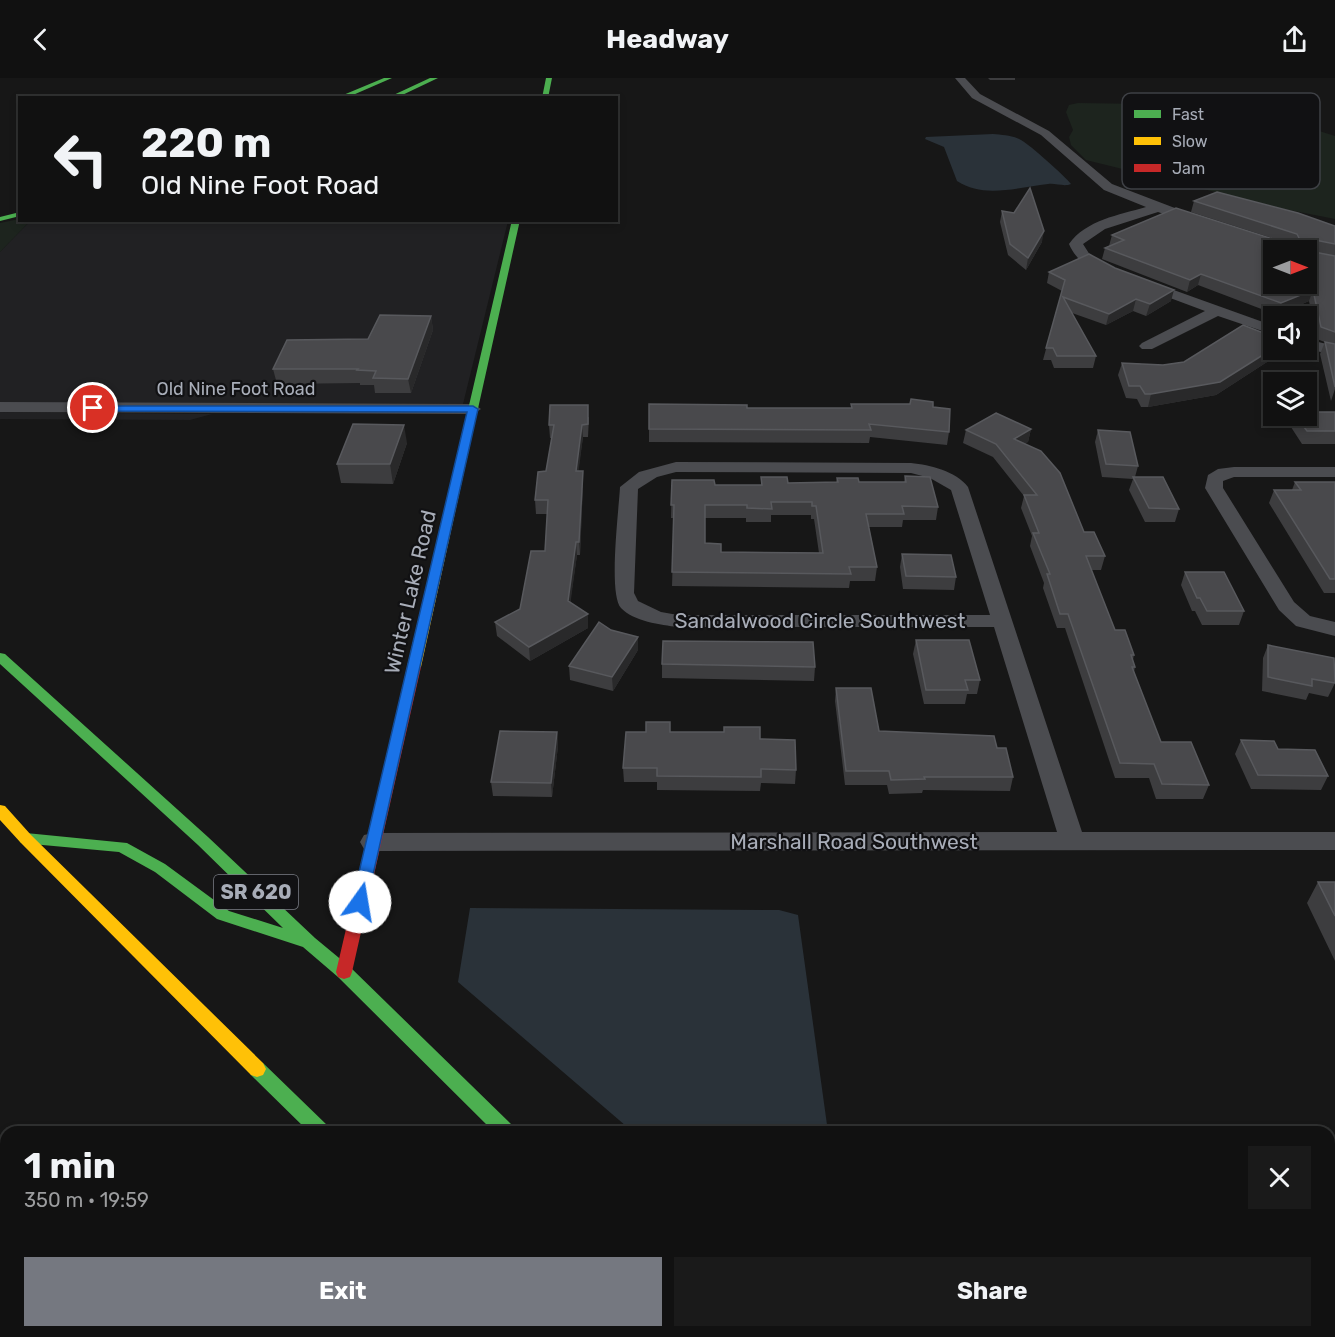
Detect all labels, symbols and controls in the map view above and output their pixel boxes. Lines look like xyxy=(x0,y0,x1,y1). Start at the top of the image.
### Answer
icon: back xyxy=(24,23,57,56)
text: Headway xyxy=(606,23,729,55)
icon: share xyxy=(1278,23,1311,56)
legend xyxy=(1122,93,1320,189)
text: Fast xyxy=(1172,105,1204,124)
text: 220 m xyxy=(141,118,272,168)
icon: left xyxy=(42,120,120,198)
text: Slow xyxy=(1172,132,1208,151)
text: Jam xyxy=(1172,159,1205,178)
text: Old Nine Foot Road xyxy=(141,169,379,201)
north arrow xyxy=(1263,240,1317,294)
map controls xyxy=(1263,240,1317,426)
button: sound xyxy=(1263,306,1317,360)
button: layers xyxy=(1263,372,1317,426)
street label: Old Nine Foot Road xyxy=(157,378,315,400)
pin xyxy=(67,382,118,433)
icon: arrive xyxy=(76,391,109,424)
street label: Winter Lake Road xyxy=(379,508,441,676)
street label: Sandalwood Circle Southwest xyxy=(674,608,966,633)
street label: Marshall Road Southwest xyxy=(730,829,978,854)
position arrow xyxy=(328,870,392,934)
road number: SR 620 xyxy=(214,875,298,909)
text: 1 min xyxy=(24,1144,116,1187)
button: close xyxy=(1248,1146,1311,1209)
text: 350 m · 19:59 xyxy=(24,1188,149,1212)
button: Exit xyxy=(24,1257,662,1326)
button: Share xyxy=(674,1257,1311,1326)

